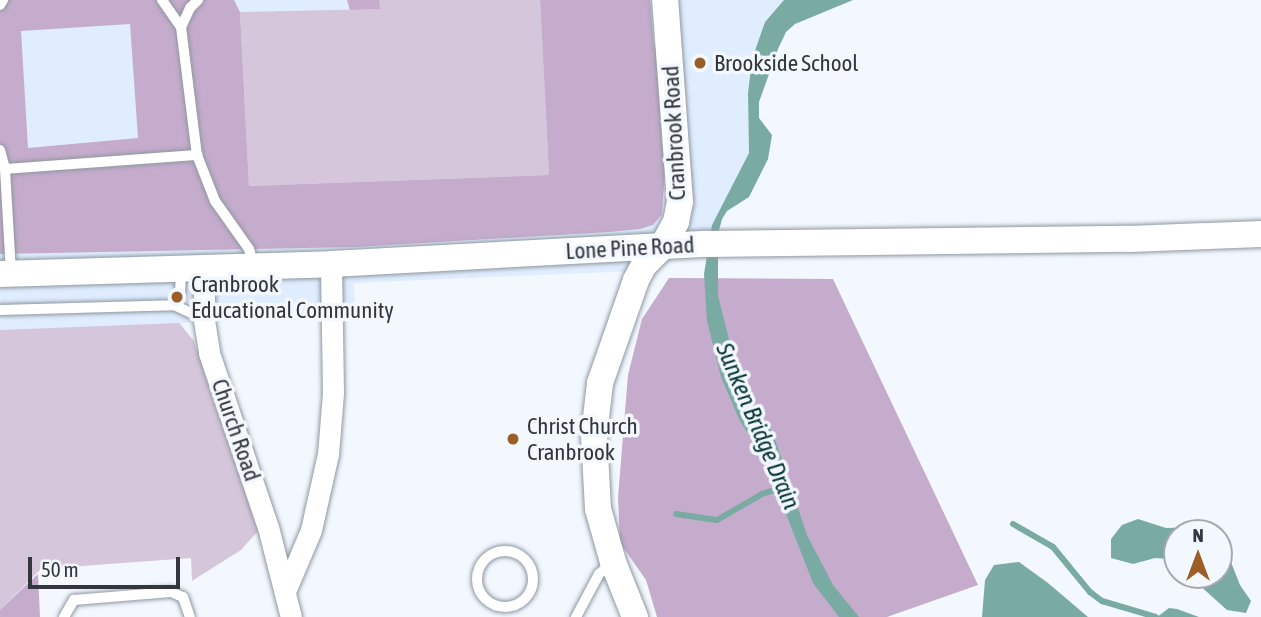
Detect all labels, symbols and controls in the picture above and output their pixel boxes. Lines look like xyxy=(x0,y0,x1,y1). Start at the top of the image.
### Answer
place label: Brookside School xyxy=(714,49,858,77)
marker: Brookside School xyxy=(692,55,708,71)
street label: Cranbrook Road xyxy=(657,65,691,201)
street label: Lone Pine Road xyxy=(565,231,695,265)
place label: Cranbrook Educational Community xyxy=(191,270,394,324)
marker: Cranbrook Educational Community xyxy=(169,289,185,305)
water label: Sunken Bridge Drain xyxy=(710,339,806,513)
street label: Church Road xyxy=(206,375,266,485)
place label: Christ Church Cranbrook xyxy=(527,412,638,466)
marker: Christ Church Cranbrook xyxy=(505,431,521,447)
north arrow xyxy=(1163,519,1233,589)
text: N xyxy=(1192,524,1204,546)
scale bar xyxy=(32,544,184,588)
text: 50 m xyxy=(41,557,79,581)

